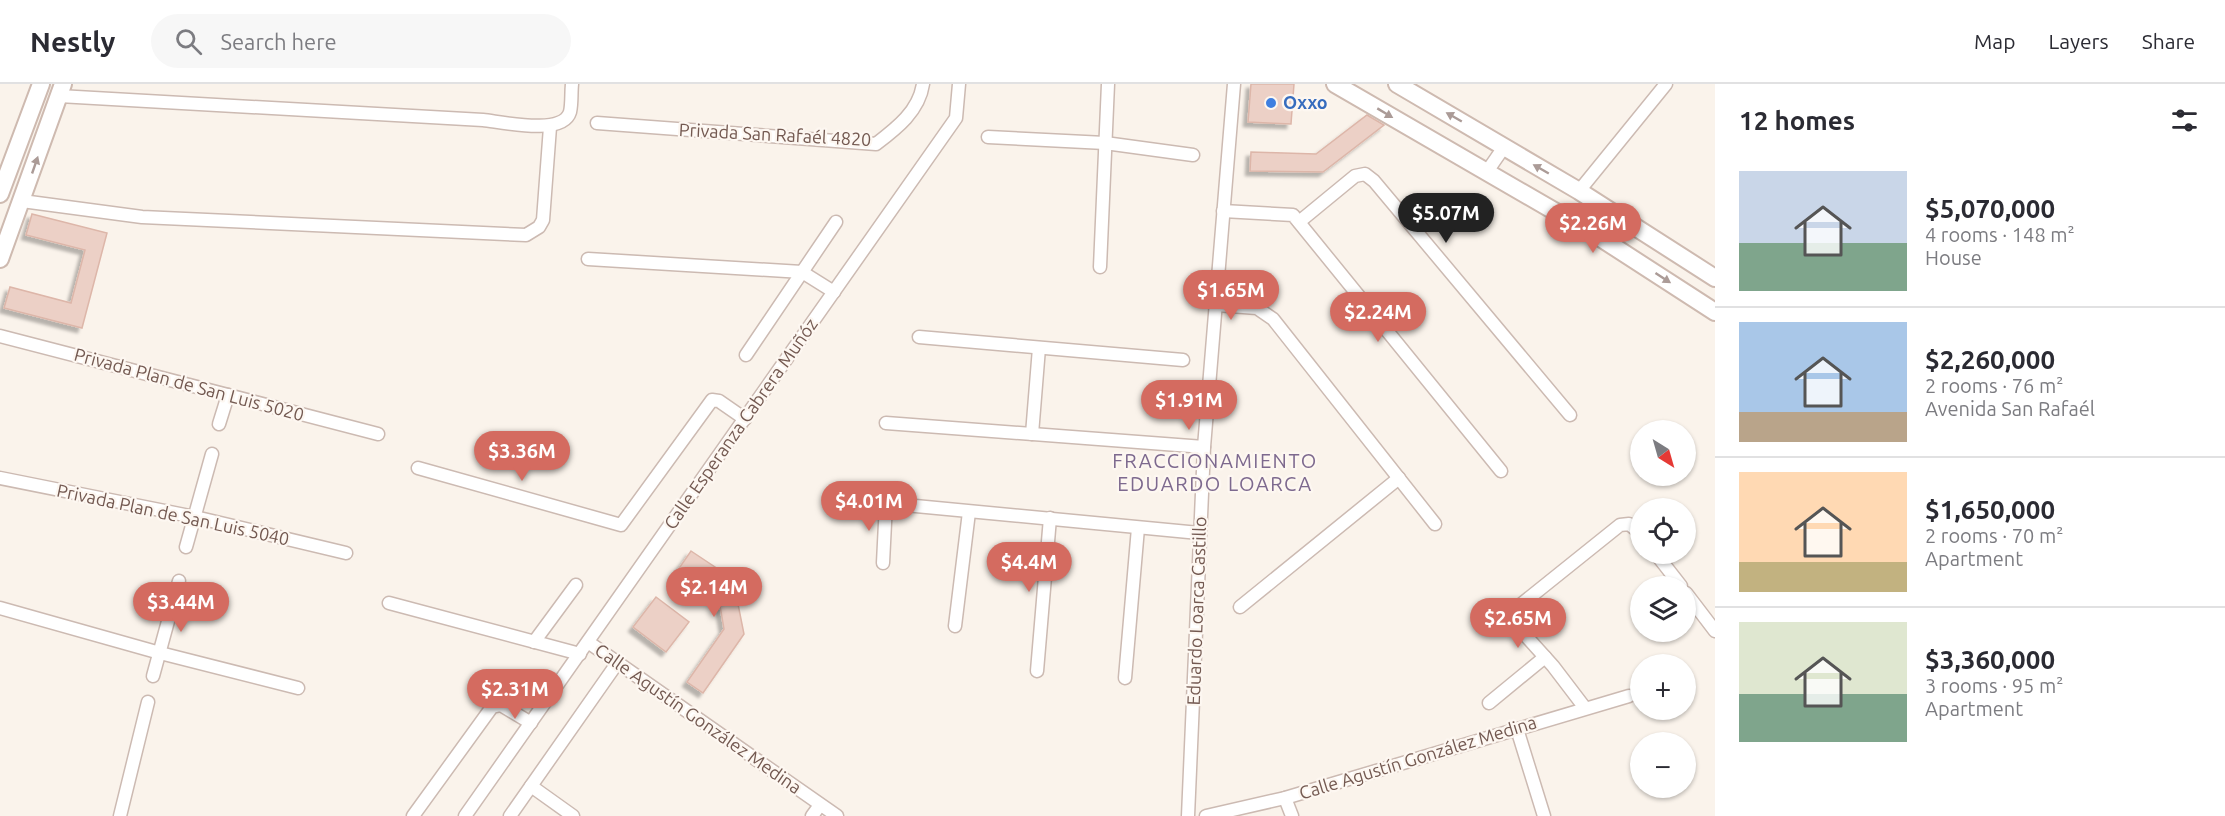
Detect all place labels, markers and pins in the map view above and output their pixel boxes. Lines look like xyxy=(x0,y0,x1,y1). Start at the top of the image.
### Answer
place label: Oxxo xyxy=(1283,92,1328,112)
marker: Oxxo xyxy=(1264,96,1278,110)
pin: $5.07M xyxy=(1397,193,1495,244)
pin: $2.26M xyxy=(1544,203,1642,254)
pin: $1.65M xyxy=(1182,270,1280,321)
pin: $2.24M xyxy=(1329,292,1427,343)
pin: $1.91M xyxy=(1140,380,1238,431)
pin: $3.36M xyxy=(473,431,571,482)
pin: $4.01M xyxy=(820,481,918,532)
pin: $4.4M xyxy=(987,542,1071,593)
pin: $2.14M xyxy=(665,567,763,618)
pin: $3.44M xyxy=(132,582,230,633)
pin: $2.65M xyxy=(1469,598,1567,649)
pin: $2.31M xyxy=(466,669,564,720)

